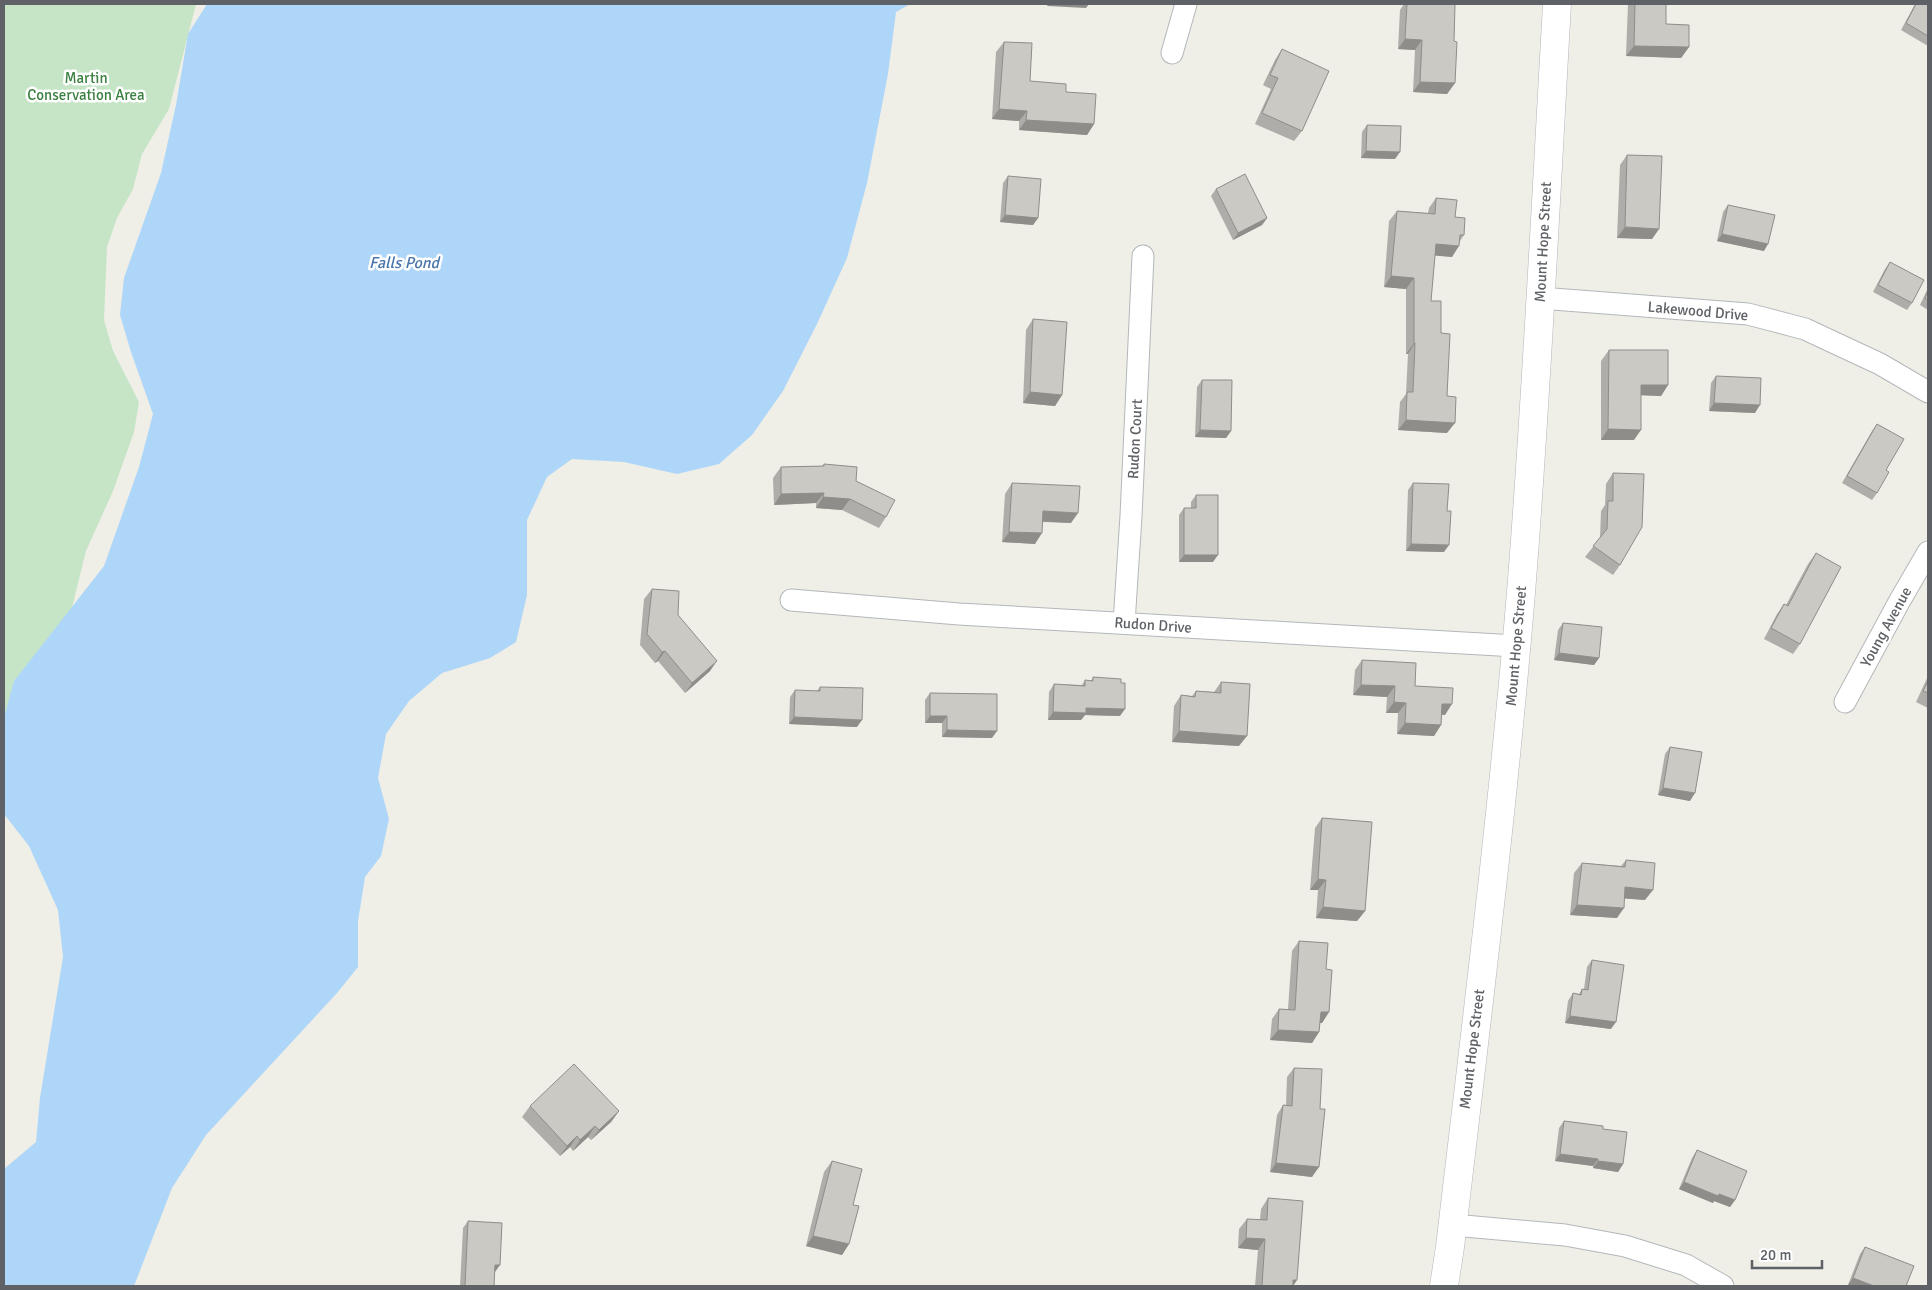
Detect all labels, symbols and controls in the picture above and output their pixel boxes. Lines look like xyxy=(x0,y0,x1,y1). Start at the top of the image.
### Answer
park label: Martin Conservation Area xyxy=(27,69,145,104)
street label: Mount Hope Street xyxy=(1531,181,1555,303)
water label: Falls Pond xyxy=(369,253,441,273)
street label: Lakewood Drive xyxy=(1647,298,1749,324)
street label: Rudon Court xyxy=(1124,399,1146,479)
street label: Young Avenue xyxy=(1857,584,1915,670)
street label: Mount Hope Street xyxy=(1502,585,1530,707)
street label: Rudon Drive xyxy=(1114,613,1192,637)
street label: Mount Hope Street xyxy=(1456,988,1488,1110)
scale bar xyxy=(1752,1238,1822,1270)
text: 20 m xyxy=(1760,1246,1791,1264)

